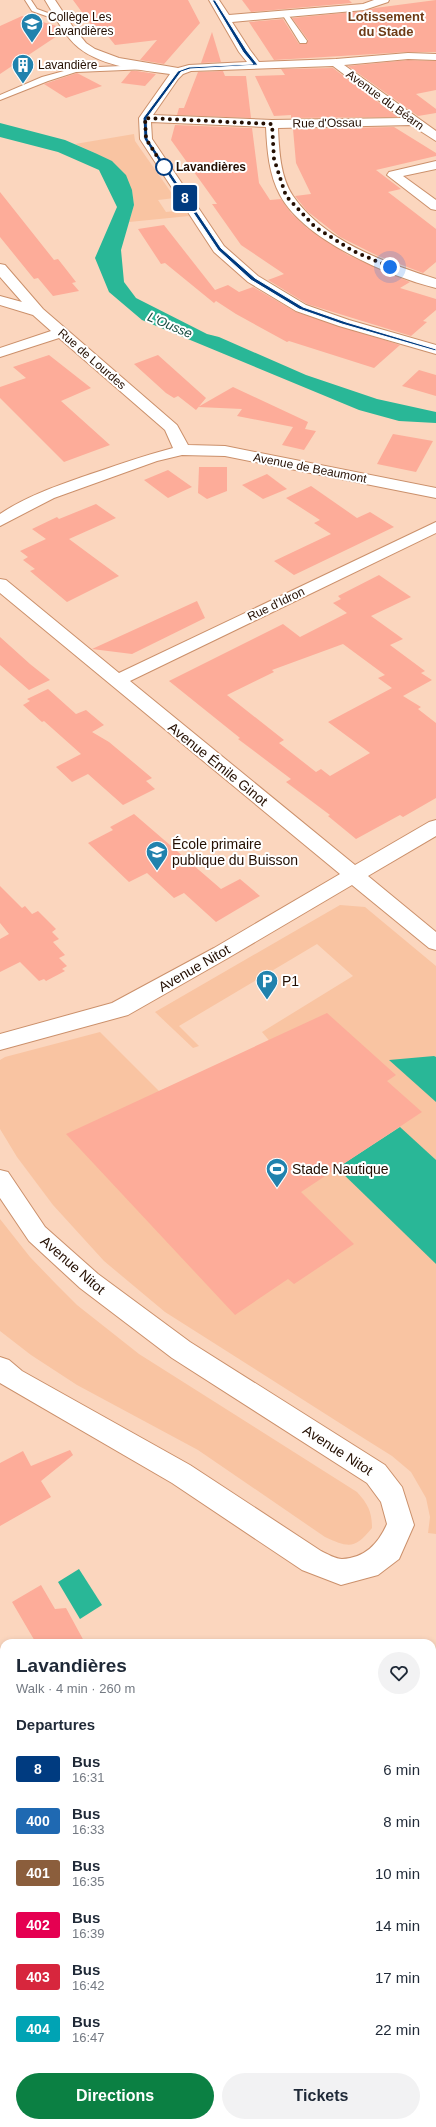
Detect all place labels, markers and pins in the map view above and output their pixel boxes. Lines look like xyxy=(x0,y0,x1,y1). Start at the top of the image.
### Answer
place label: Collège Les Lavandières xyxy=(48,10,113,38)
school or university icon: Collège Les Lavandières xyxy=(19,11,45,44)
building icon: Lavandière xyxy=(10,52,36,85)
place label: Lavandière xyxy=(38,58,98,72)
marker: Lavandières xyxy=(155,158,173,176)
place label: Lavandières xyxy=(176,160,246,174)
place label: École primaire publique du Buisson xyxy=(172,836,298,868)
school or university icon: École primaire publique du Buisson xyxy=(144,839,170,872)
parking icon: P1 xyxy=(254,968,280,1001)
place label: P1 xyxy=(282,973,299,989)
sports icon: Stade Nautique xyxy=(264,1156,290,1189)
place label: Stade Nautique xyxy=(292,1161,389,1177)

